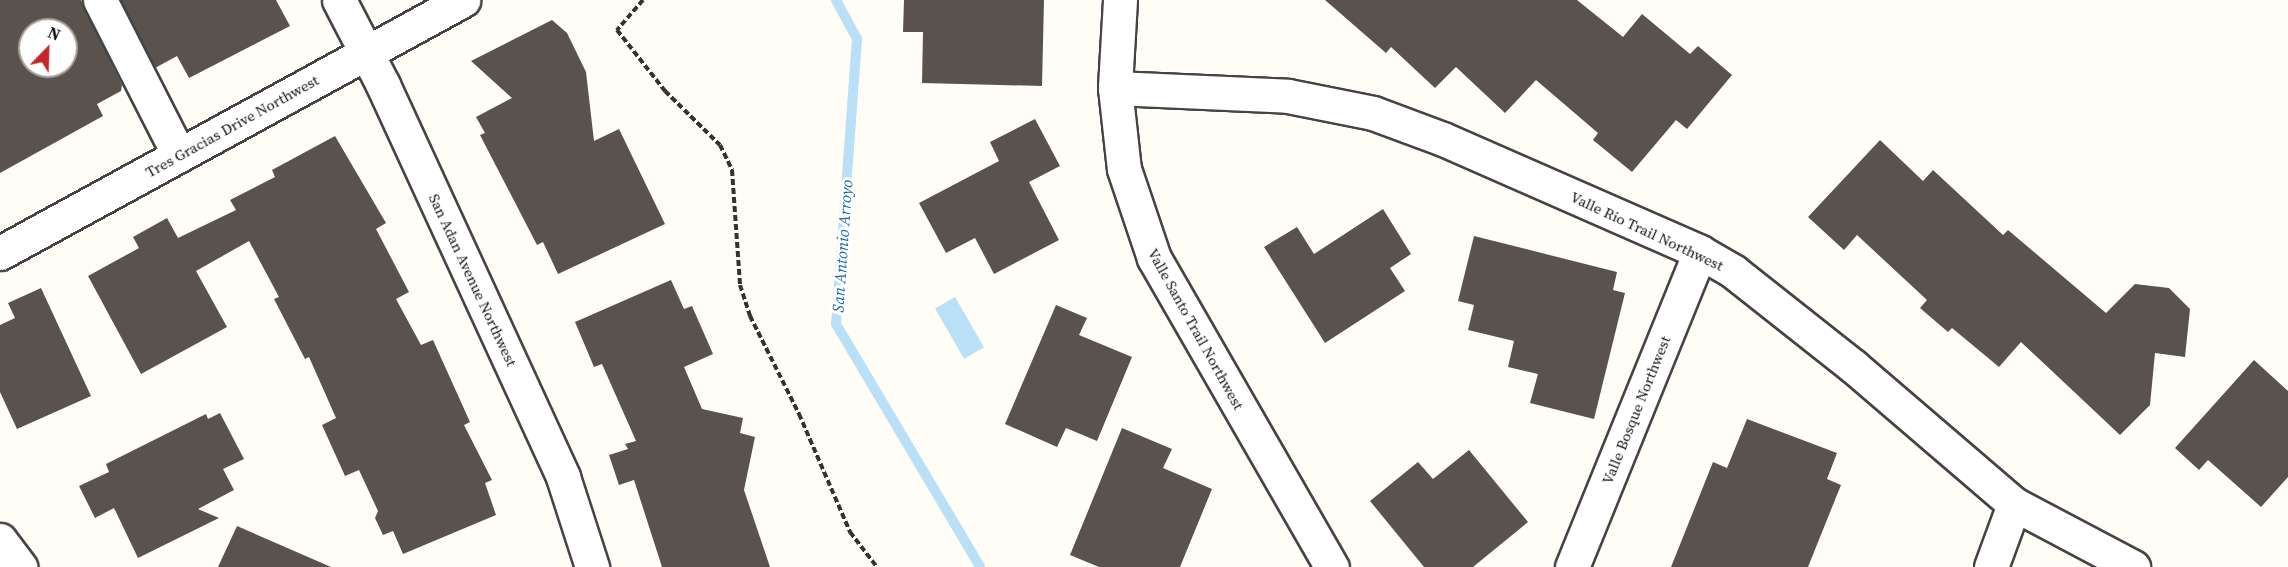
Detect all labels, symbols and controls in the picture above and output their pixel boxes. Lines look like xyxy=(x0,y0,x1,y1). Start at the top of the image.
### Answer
north arrow xyxy=(18,18,78,78)
text: N xyxy=(45,21,64,46)
street label: Tres Gracias Drive Northwest xyxy=(142,71,322,181)
water label: San Antonio Arroyo xyxy=(828,179,856,313)
street label: Valle Rio Trail Northwest xyxy=(1568,188,1726,274)
street label: San Adan Avenue Northwest xyxy=(425,191,521,369)
street label: Valle Santo Trail Northwest xyxy=(1144,245,1248,413)
street label: Valle Bosque Northwest xyxy=(1598,333,1674,487)

